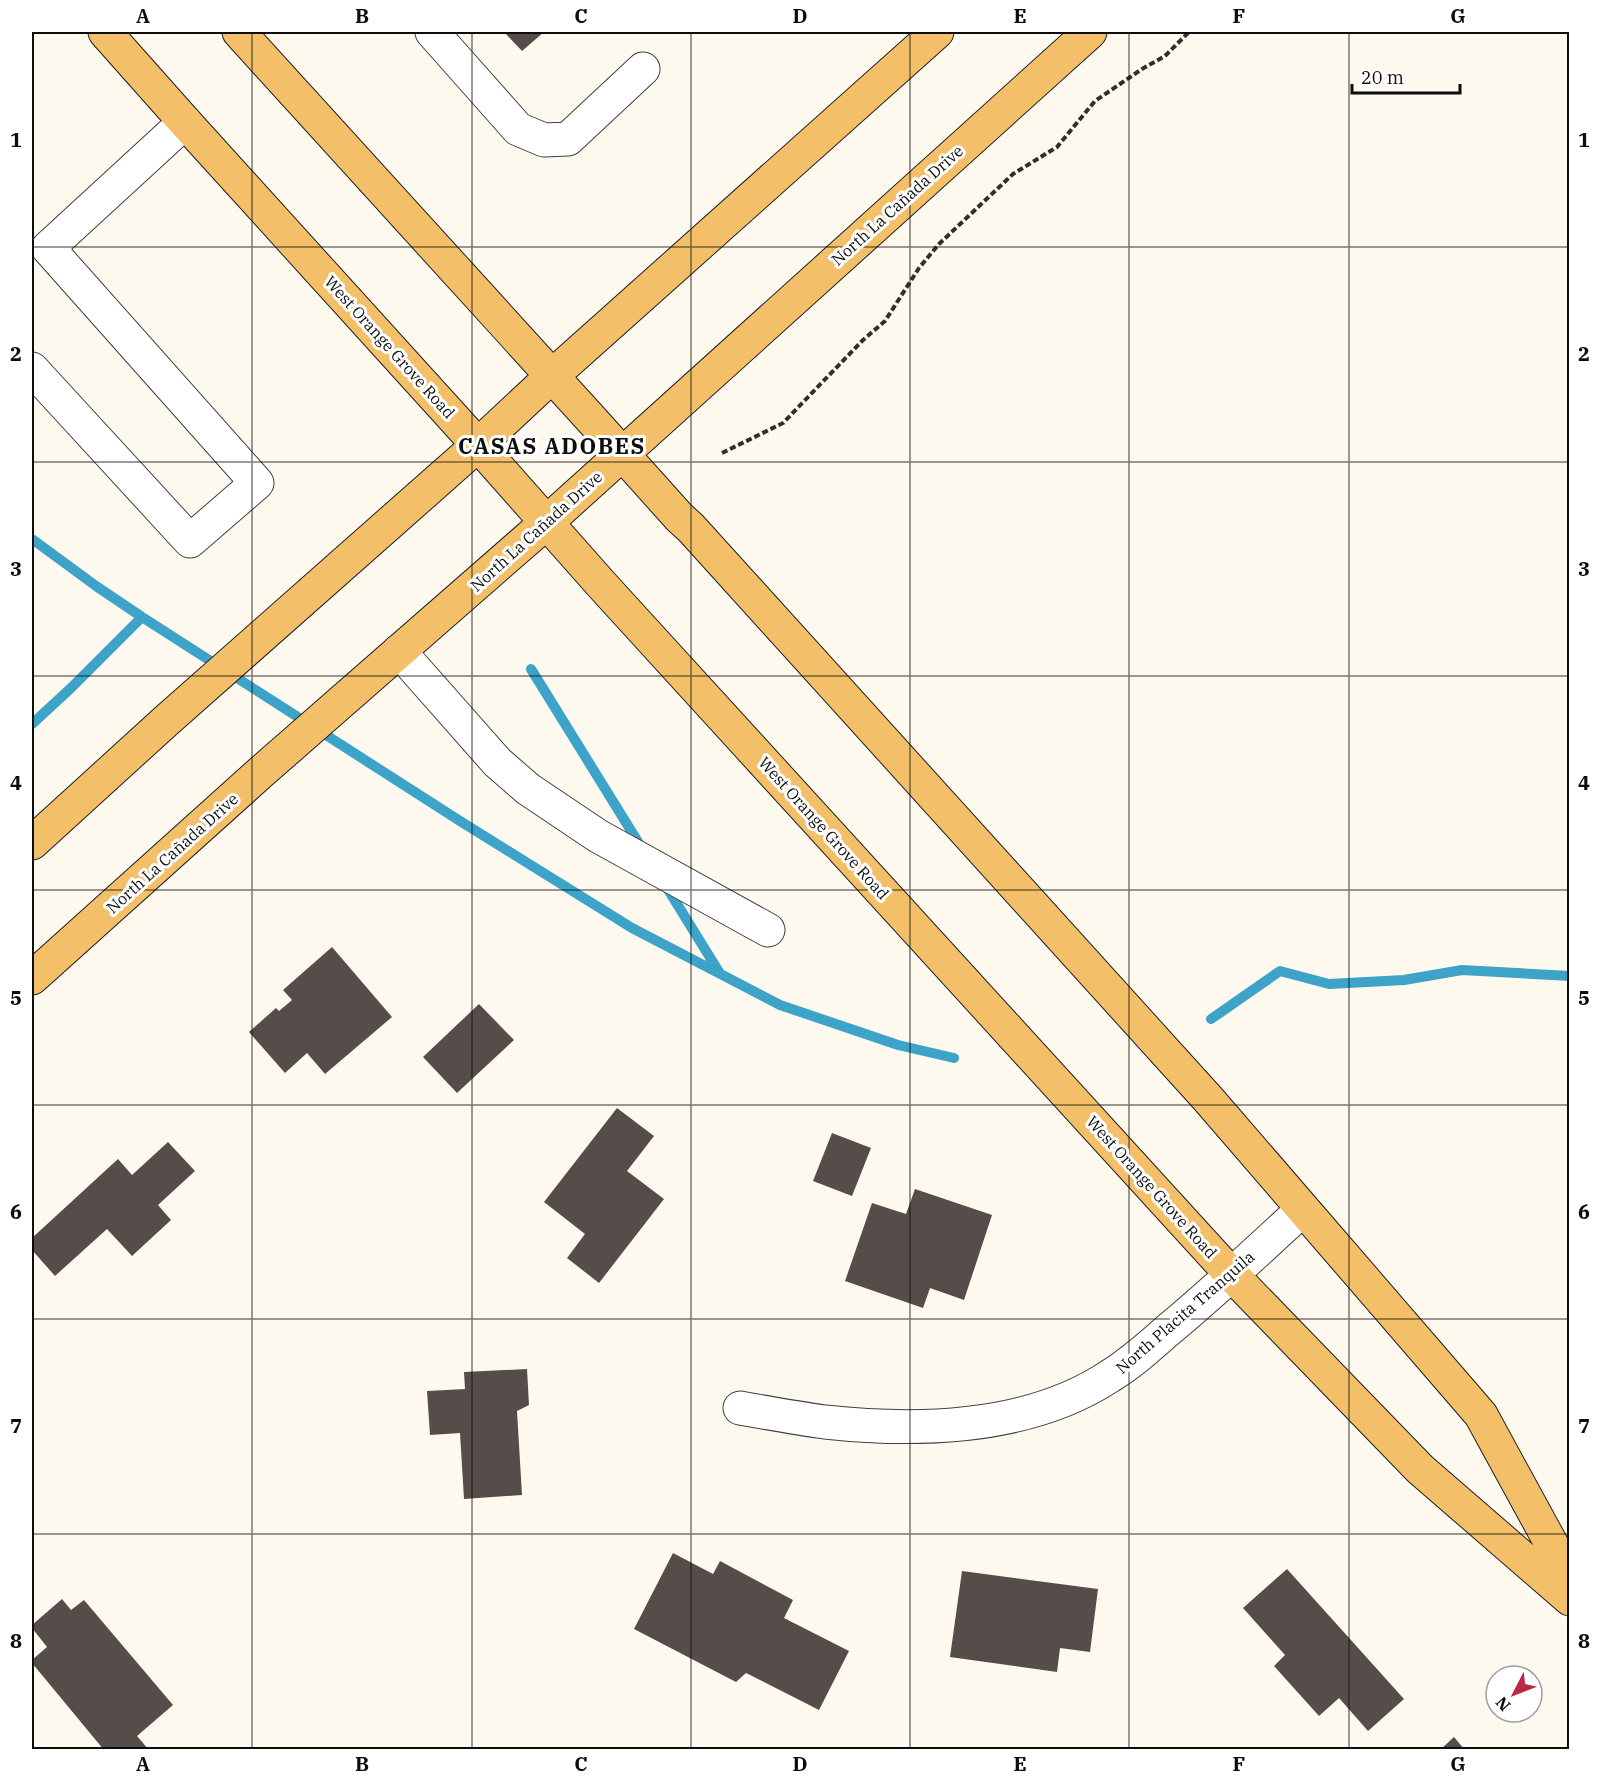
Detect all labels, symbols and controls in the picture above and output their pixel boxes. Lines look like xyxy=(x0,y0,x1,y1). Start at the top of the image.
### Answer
text: A xyxy=(136,2,150,29)
text: B xyxy=(355,2,369,29)
text: C xyxy=(574,2,588,29)
text: D xyxy=(792,2,808,29)
text: E xyxy=(1013,2,1027,29)
text: F xyxy=(1233,2,1245,29)
text: G xyxy=(1450,2,1466,29)
scale bar xyxy=(1352,57,1460,95)
text: 20 m xyxy=(1361,66,1404,89)
text: 1 xyxy=(10,126,22,153)
text: 1 xyxy=(1578,126,1590,153)
street label: North La Cañada Drive xyxy=(827,141,967,269)
street label: West Orange Grove Road xyxy=(321,272,460,423)
text: 2 xyxy=(10,340,22,367)
text: 2 xyxy=(1578,340,1590,367)
district label: CASAS ADOBES xyxy=(458,431,646,460)
street label: North La Cañada Drive xyxy=(466,467,606,595)
text: 3 xyxy=(10,555,22,582)
text: 3 xyxy=(1578,555,1590,582)
street label: West Orange Grove Road xyxy=(755,753,894,904)
text: 4 xyxy=(10,769,22,796)
text: 4 xyxy=(1578,769,1590,796)
street label: North La Cañada Drive xyxy=(102,789,242,917)
text: 5 xyxy=(10,984,22,1011)
text: 5 xyxy=(1578,984,1590,1011)
street label: West Orange Grove Road xyxy=(1083,1112,1222,1263)
text: 6 xyxy=(10,1198,22,1225)
text: 6 xyxy=(1578,1198,1590,1225)
street label: North Placita Tranquila xyxy=(1112,1246,1259,1378)
text: 7 xyxy=(10,1412,22,1439)
text: 7 xyxy=(1578,1412,1590,1439)
text: 8 xyxy=(10,1627,22,1654)
text: 8 xyxy=(1578,1627,1590,1654)
north arrow xyxy=(1484,1664,1544,1724)
text: N xyxy=(1491,1693,1515,1715)
text: A xyxy=(136,1750,150,1777)
text: B xyxy=(355,1750,369,1777)
text: C xyxy=(574,1750,588,1777)
text: D xyxy=(792,1750,808,1777)
text: E xyxy=(1013,1750,1027,1777)
text: F xyxy=(1233,1750,1245,1777)
text: G xyxy=(1450,1750,1466,1777)

